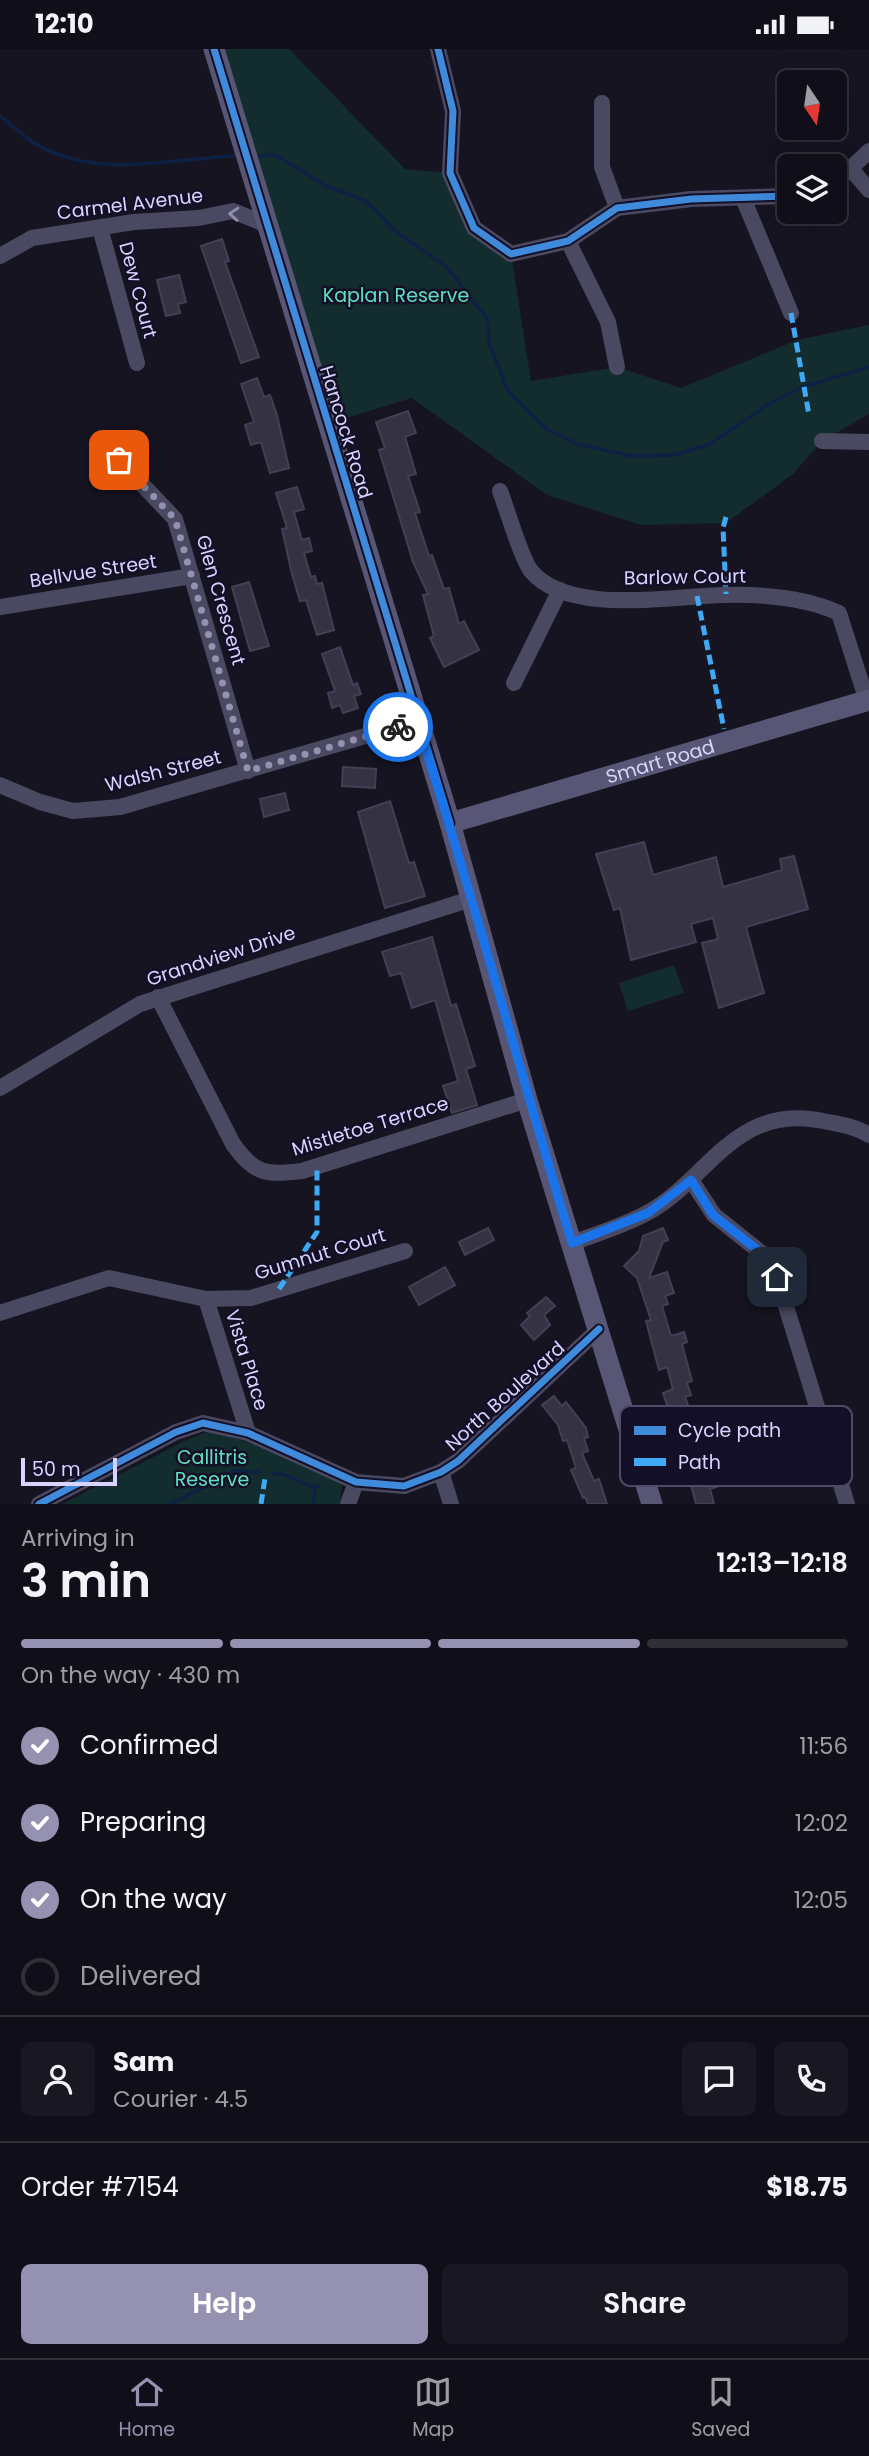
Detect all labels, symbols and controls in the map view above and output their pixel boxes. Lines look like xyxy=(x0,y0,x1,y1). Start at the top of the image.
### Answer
text: 12:10 xyxy=(35,6,94,42)
north arrow xyxy=(777,70,847,140)
map controls xyxy=(777,70,847,224)
button: layers xyxy=(777,154,847,224)
street label: Carmel Avenue xyxy=(55,182,205,226)
one-way arrow xyxy=(228,207,239,222)
street label: Dew Court xyxy=(112,239,164,341)
park label: Kaplan Reserve xyxy=(323,282,469,309)
street label: Hancock Road xyxy=(313,362,379,502)
pin xyxy=(89,430,149,490)
icon: bag xyxy=(100,441,138,479)
street label: Glen Crescent xyxy=(190,532,253,668)
street label: Bellvue Street xyxy=(28,548,158,594)
street label: Barlow Court xyxy=(624,562,746,592)
courier xyxy=(363,692,433,762)
icon: bike xyxy=(379,708,417,746)
street label: Smart Road xyxy=(603,733,718,790)
street label: Walsh Street xyxy=(102,744,224,798)
street label: Grandview Drive xyxy=(143,919,299,993)
street label: Mistletoe Terrace xyxy=(288,1089,452,1163)
street label: Gumnut Court xyxy=(251,1221,389,1287)
pin xyxy=(747,1247,807,1307)
icon: home xyxy=(758,1258,796,1296)
street label: Vista Place xyxy=(219,1306,275,1414)
street label: North Boulevard xyxy=(439,1335,571,1457)
legend xyxy=(620,1406,852,1486)
text: Cycle path xyxy=(678,1417,781,1444)
park label: Callitris Reserve xyxy=(175,1444,249,1493)
text: Path xyxy=(678,1449,721,1476)
scale bar xyxy=(21,1455,117,1487)
text: 50 m xyxy=(32,1456,81,1483)
text: Arriving in xyxy=(21,1522,135,1554)
text: 12:13–12:18 xyxy=(716,1545,848,1581)
text: 3 min xyxy=(21,1549,151,1613)
text: On the way · 430 m xyxy=(21,1659,240,1691)
icon: check xyxy=(21,1727,59,1765)
text: Confirmed xyxy=(80,1727,218,1763)
text: 11:56 xyxy=(799,1730,848,1762)
icon: check xyxy=(21,1804,59,1842)
text: Preparing xyxy=(80,1804,206,1840)
text: 12:02 xyxy=(795,1807,848,1839)
icon: check xyxy=(21,1881,59,1919)
text: On the way xyxy=(80,1881,227,1917)
text: 12:05 xyxy=(794,1884,848,1916)
text: Delivered xyxy=(80,1958,201,1994)
button: person xyxy=(21,2042,95,2116)
button: chat xyxy=(682,2042,756,2116)
button: phone xyxy=(774,2042,848,2116)
text: Sam xyxy=(113,2044,174,2080)
text: Courier · 4.5 xyxy=(113,2083,248,2115)
text: Order #7154 xyxy=(21,2169,179,2205)
text: $18.75 xyxy=(766,2169,848,2205)
button: Help xyxy=(21,2264,428,2344)
button: Share xyxy=(442,2264,848,2344)
tab: Home xyxy=(118,2373,175,2444)
tab: Map xyxy=(412,2373,454,2444)
tab: Saved xyxy=(691,2373,750,2444)

